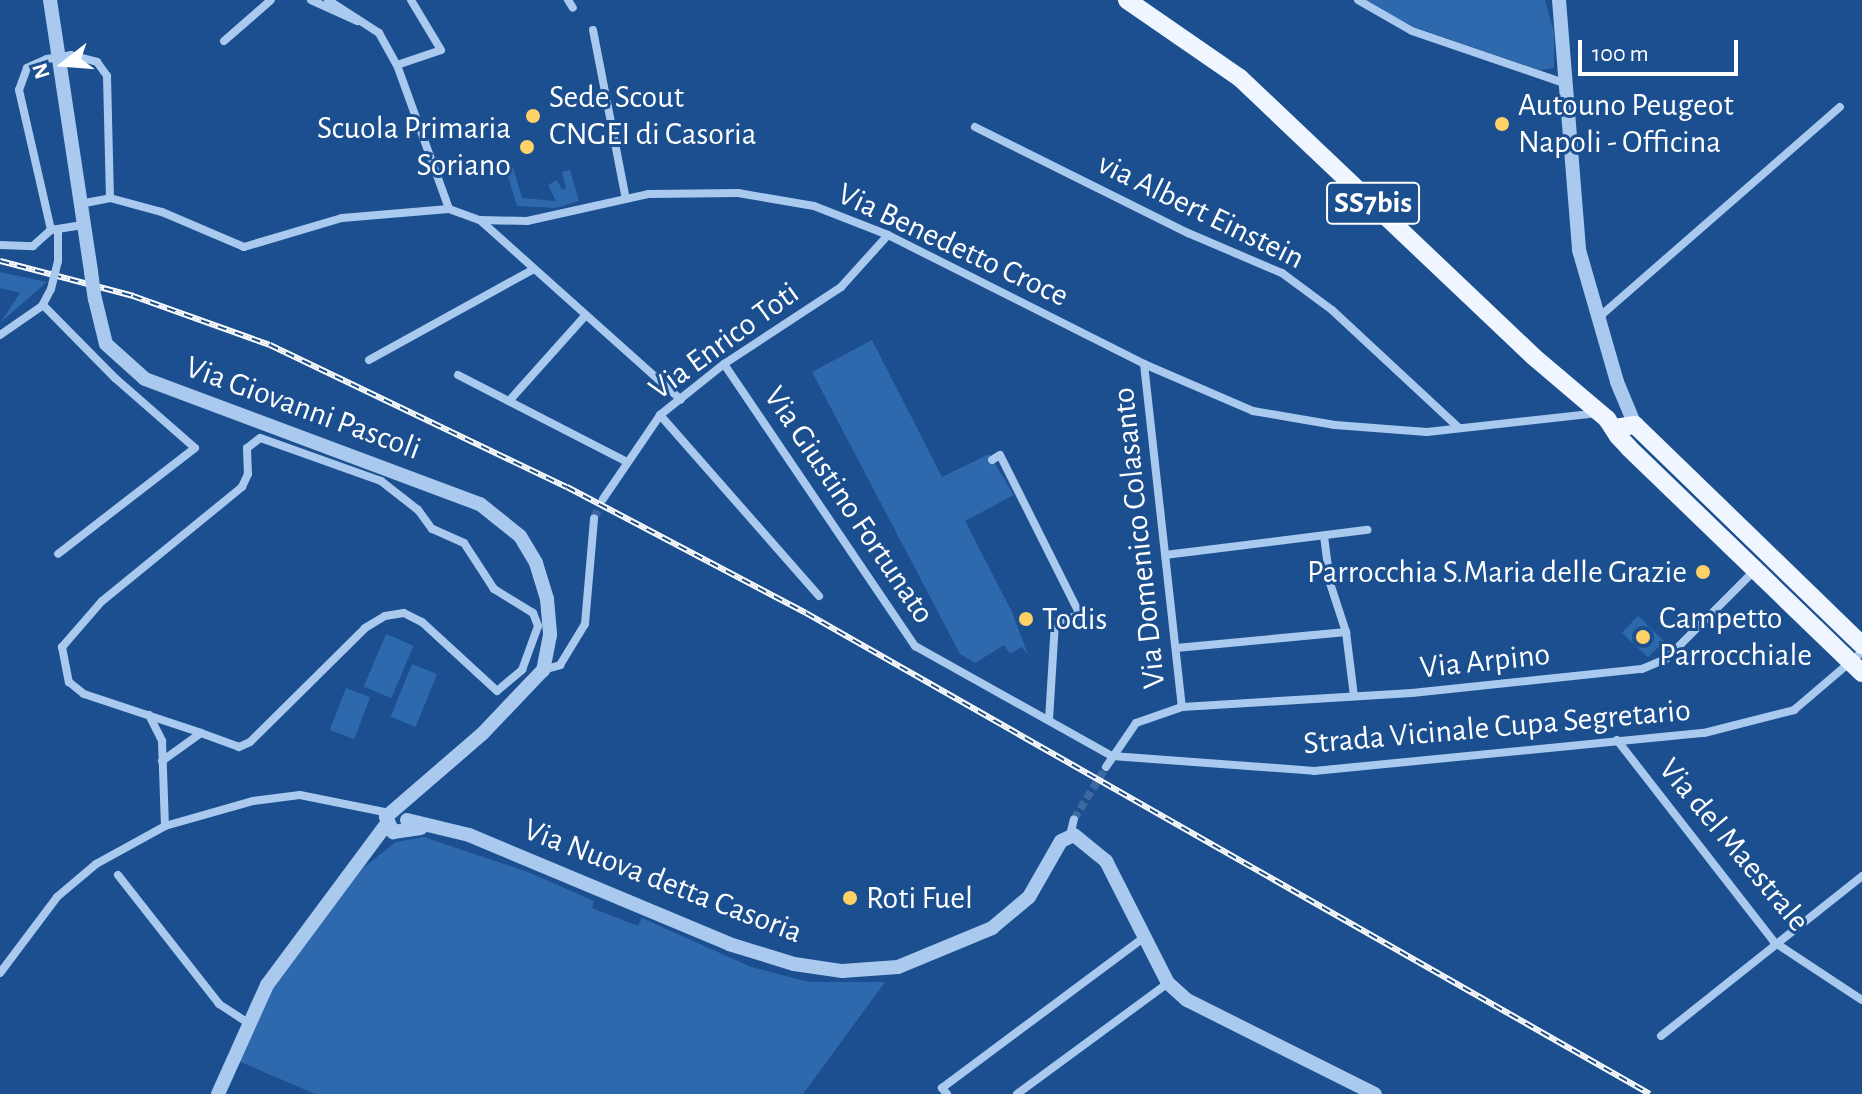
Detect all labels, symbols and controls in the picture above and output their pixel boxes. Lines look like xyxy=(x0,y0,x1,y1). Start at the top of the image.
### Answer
north arrow xyxy=(24,24,104,104)
scale bar xyxy=(1582,24,1742,74)
text: 100 m xyxy=(1592,42,1649,66)
text: N xyxy=(28,60,54,82)
place label: Sede Scout CNGEI di Casoria xyxy=(549,79,757,154)
place label: Autouno Peugeot Napoli - Officina xyxy=(1518,87,1734,162)
marker: Sede Scout CNGEI di Casoria xyxy=(524,107,542,125)
place label: Scuola Primaria Soriano xyxy=(317,110,511,185)
marker: Autouno Peugeot Napoli - Officina xyxy=(1493,115,1511,133)
marker: Scuola Primaria Soriano xyxy=(518,138,536,156)
street label: via Albert Einstein xyxy=(1091,144,1311,278)
street label: Via Benedetto Croce xyxy=(832,175,1074,315)
road number: SS7bis xyxy=(1325,177,1421,229)
street label: Via Enrico Toti xyxy=(642,274,806,408)
street label: Via Giovanni Pascoli xyxy=(180,348,426,468)
street label: Via Giustino Fortunato xyxy=(755,379,943,631)
street label: Via Domenico Colasanto xyxy=(1104,386,1174,690)
place label: Parrocchia S.Maria delle Grazie xyxy=(1307,553,1687,591)
marker: Parrocchia S.Maria delle Grazie xyxy=(1694,563,1712,581)
place label: Todis xyxy=(1042,600,1107,638)
place label: Campetto Parrocchiale xyxy=(1659,600,1812,675)
marker: Todis xyxy=(1017,610,1035,628)
marker: Campetto Parrocchiale xyxy=(1634,628,1652,646)
street label: Via Arpino xyxy=(1418,635,1552,687)
street label: Strada Vicinale Cupa Segretario xyxy=(1302,691,1692,763)
street label: Via del Maestrale xyxy=(1650,751,1818,939)
street label: Via Nuova detta Casoria xyxy=(518,810,808,952)
place label: Roti Fuel xyxy=(866,879,973,917)
marker: Roti Fuel xyxy=(841,889,859,907)

